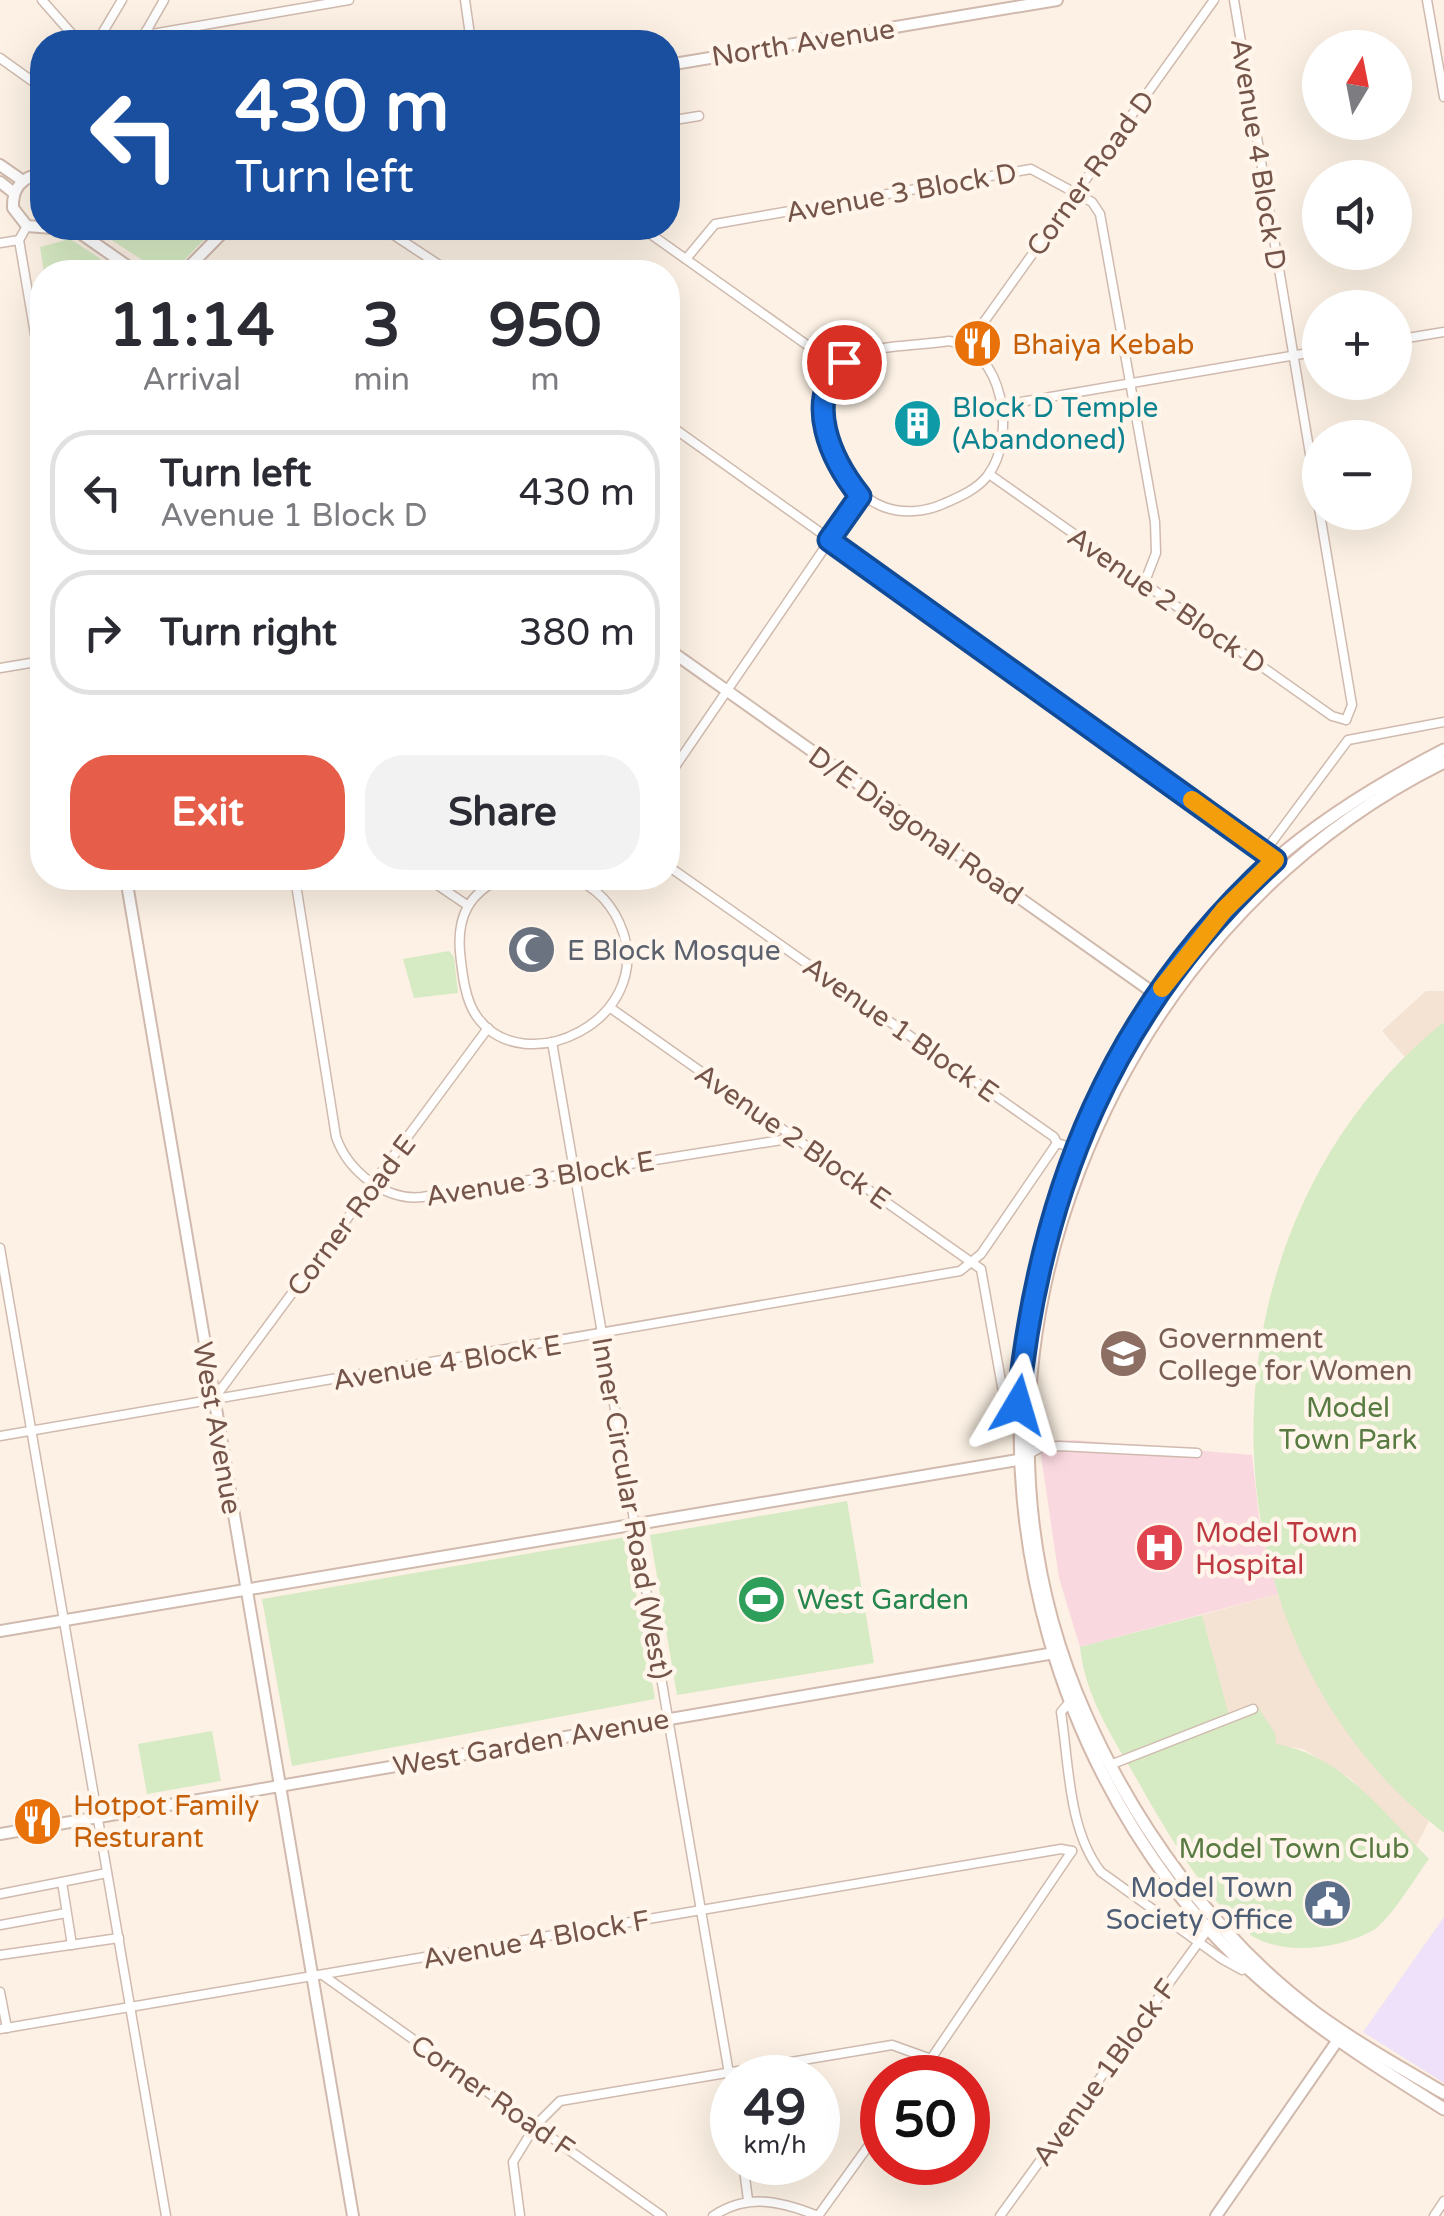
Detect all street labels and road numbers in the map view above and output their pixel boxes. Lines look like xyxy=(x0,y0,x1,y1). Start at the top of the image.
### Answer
street label: North Avenue xyxy=(709,12,897,74)
street label: Avenue 4 Block D xyxy=(1223,36,1293,272)
street label: Corner Road D xyxy=(1019,84,1162,263)
street label: Avenue 3 Block D xyxy=(783,156,1019,230)
street label: Avenue 2 Block D xyxy=(1061,520,1272,682)
street label: D/E Diagonal Road xyxy=(802,739,1029,913)
street label: Avenue 1 Block E xyxy=(796,950,1005,1110)
street label: Avenue 2 Block E xyxy=(688,1057,897,1217)
street label: Corner Road E xyxy=(280,1128,424,1303)
street label: Avenue 3 Block E xyxy=(423,1144,657,1214)
street label: Avenue 4 Block E xyxy=(330,1328,564,1398)
street label: Inner Circular Road (West) xyxy=(584,1334,678,1682)
street label: West Avenue xyxy=(185,1339,249,1517)
street label: West Garden Avenue xyxy=(391,1702,672,1784)
street label: Avenue 4 Block F xyxy=(420,1903,652,1977)
street label: Avenue 1Block F xyxy=(1026,1972,1184,2173)
street label: Corner Road F xyxy=(404,2028,581,2166)

